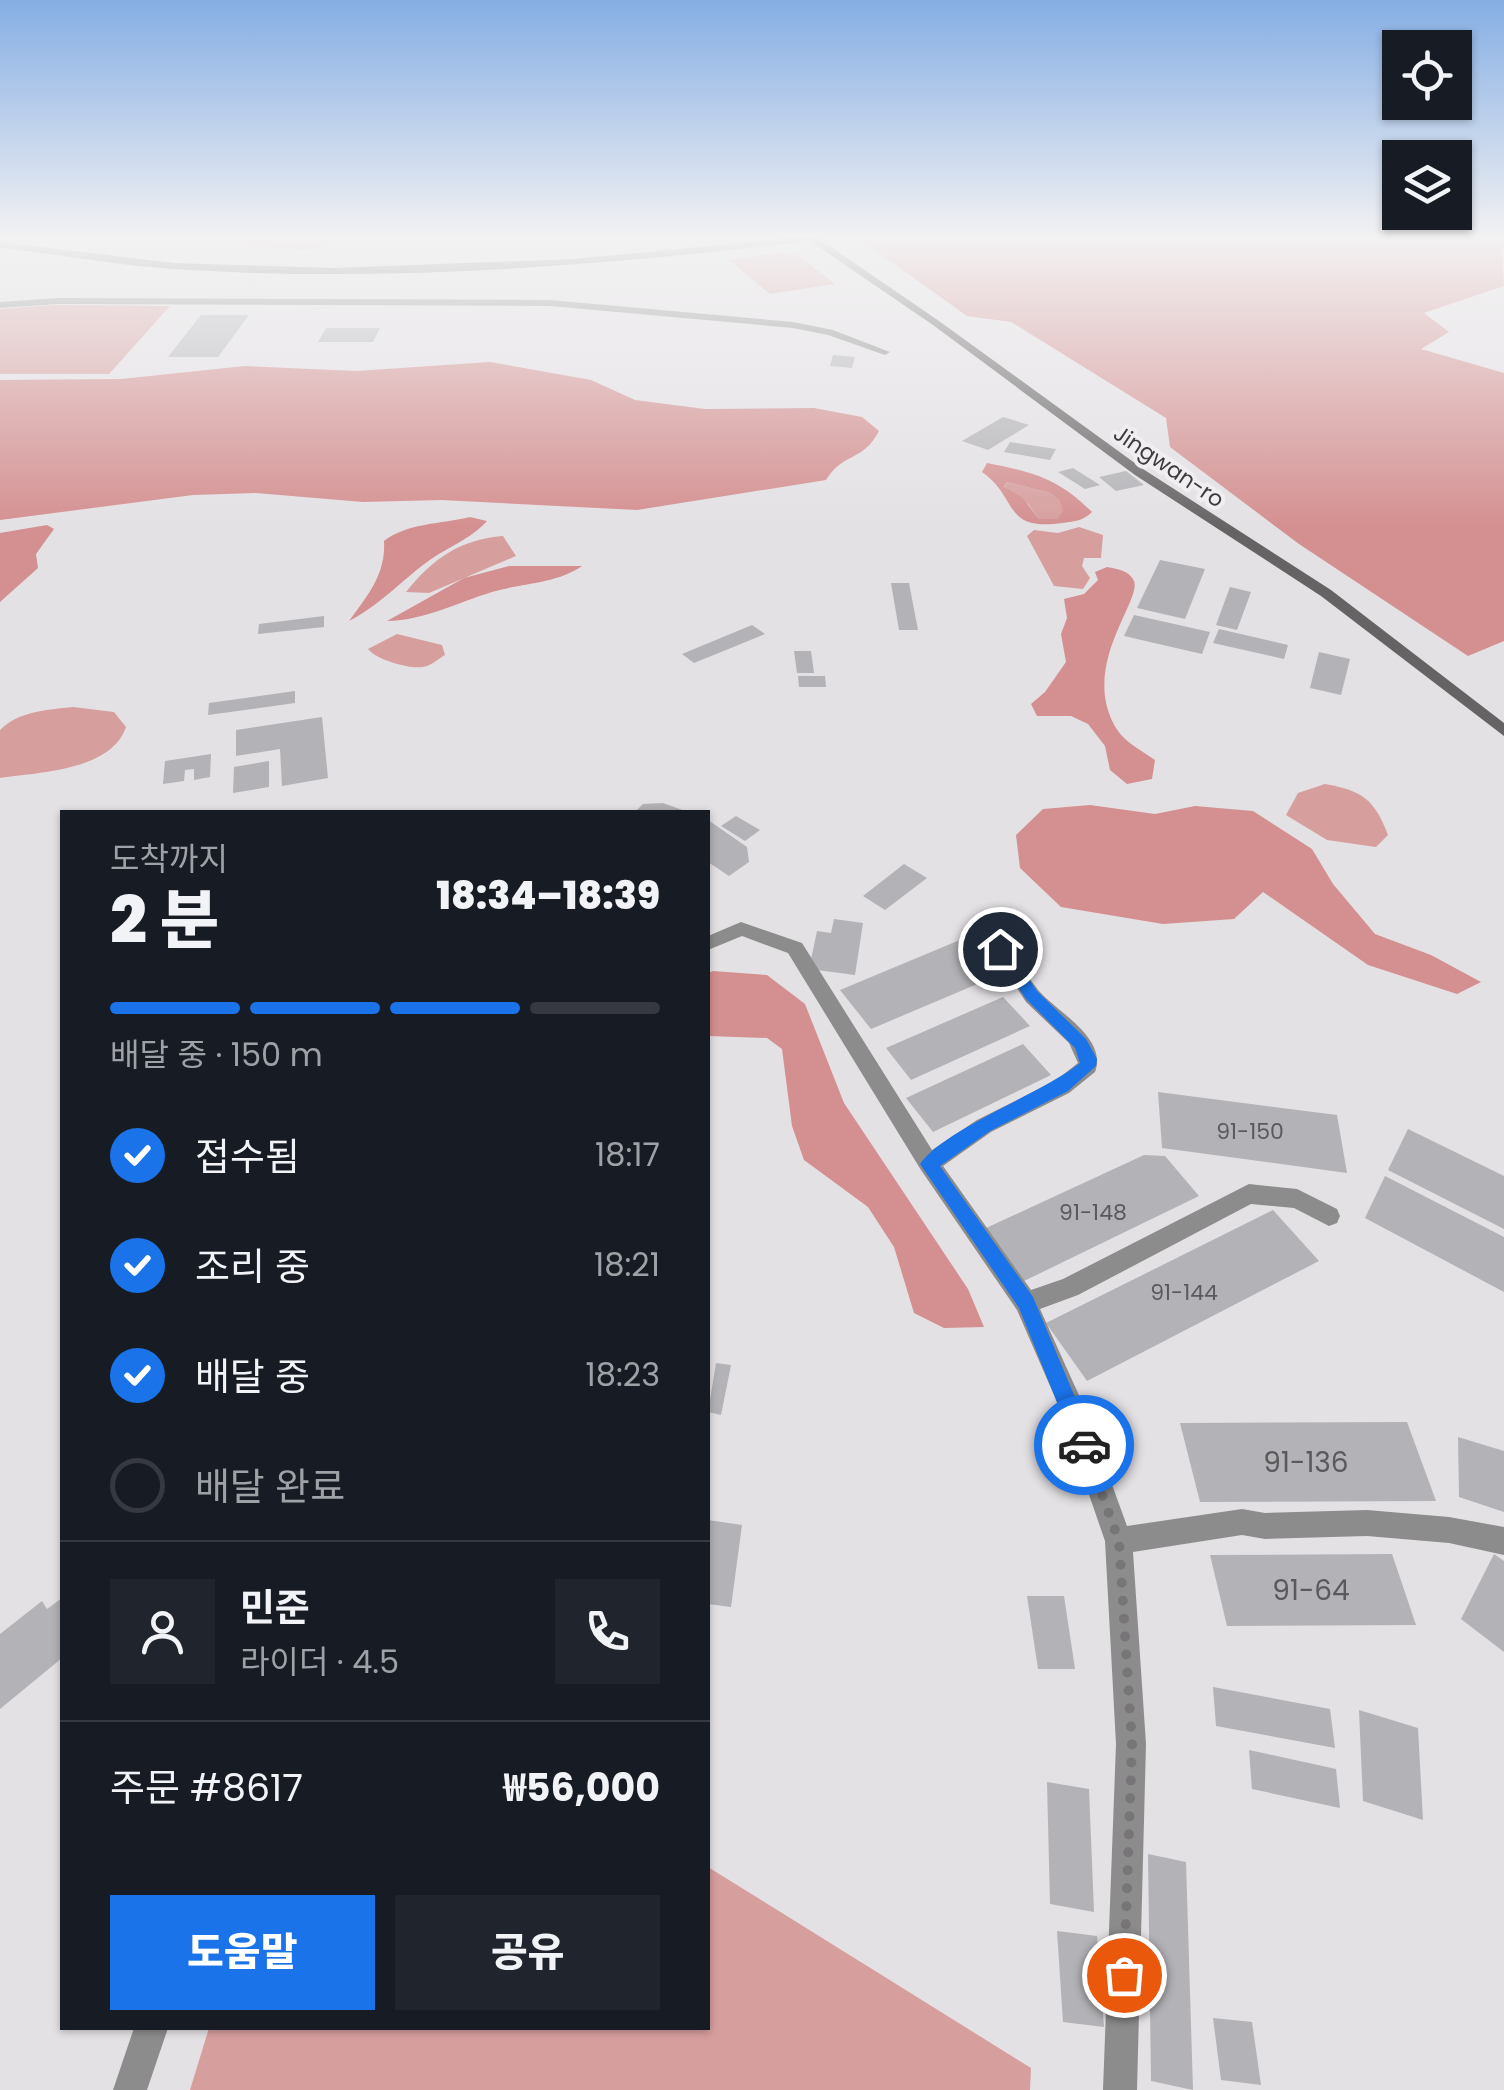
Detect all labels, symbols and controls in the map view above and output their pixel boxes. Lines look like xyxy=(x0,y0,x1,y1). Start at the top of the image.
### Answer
map controls xyxy=(1382,30,1472,230)
button: locate xyxy=(1382,30,1472,120)
button: layers xyxy=(1382,140,1472,230)
street label: Jingwan-ro xyxy=(1107,418,1230,515)
text: 도착까지 xyxy=(110,836,228,881)
text: 18:34–18:39 xyxy=(436,869,660,922)
text: 2 분 xyxy=(110,875,219,966)
pin xyxy=(958,907,1043,992)
icon: home xyxy=(973,922,1028,977)
text: 배달 중 · 150 m xyxy=(110,1032,323,1077)
house number: 91-150 xyxy=(1216,1116,1284,1147)
icon: check xyxy=(110,1128,165,1183)
text: 접수됨 xyxy=(195,1130,300,1183)
text: 18:17 xyxy=(595,1132,660,1177)
house number: 91-148 xyxy=(1059,1197,1127,1228)
icon: check xyxy=(110,1238,165,1293)
text: 조리 중 xyxy=(195,1240,310,1293)
text: 18:21 xyxy=(594,1242,660,1287)
house number: 91-144 xyxy=(1150,1277,1218,1308)
icon: check xyxy=(110,1348,165,1403)
text: 배달 중 xyxy=(195,1350,310,1403)
text: 18:23 xyxy=(586,1352,660,1397)
courier xyxy=(1034,1395,1134,1495)
icon: car xyxy=(1057,1418,1112,1473)
house number: 91-136 xyxy=(1263,1443,1349,1482)
text: 배달 완료 xyxy=(195,1460,345,1513)
house number: 91-64 xyxy=(1272,1571,1350,1610)
button: person xyxy=(110,1579,215,1684)
button: phone xyxy=(555,1579,660,1684)
text: 민준 xyxy=(240,1581,310,1634)
text: 라이더 · 4.5 xyxy=(240,1639,399,1684)
text: 주문 #8617 xyxy=(110,1761,303,1814)
text: ₩56,000 xyxy=(503,1761,660,1814)
button: 도움말 xyxy=(110,1895,375,2010)
button: 공유 xyxy=(395,1895,660,2010)
pin xyxy=(1082,1933,1167,2018)
icon: bag xyxy=(1097,1948,1152,2003)

